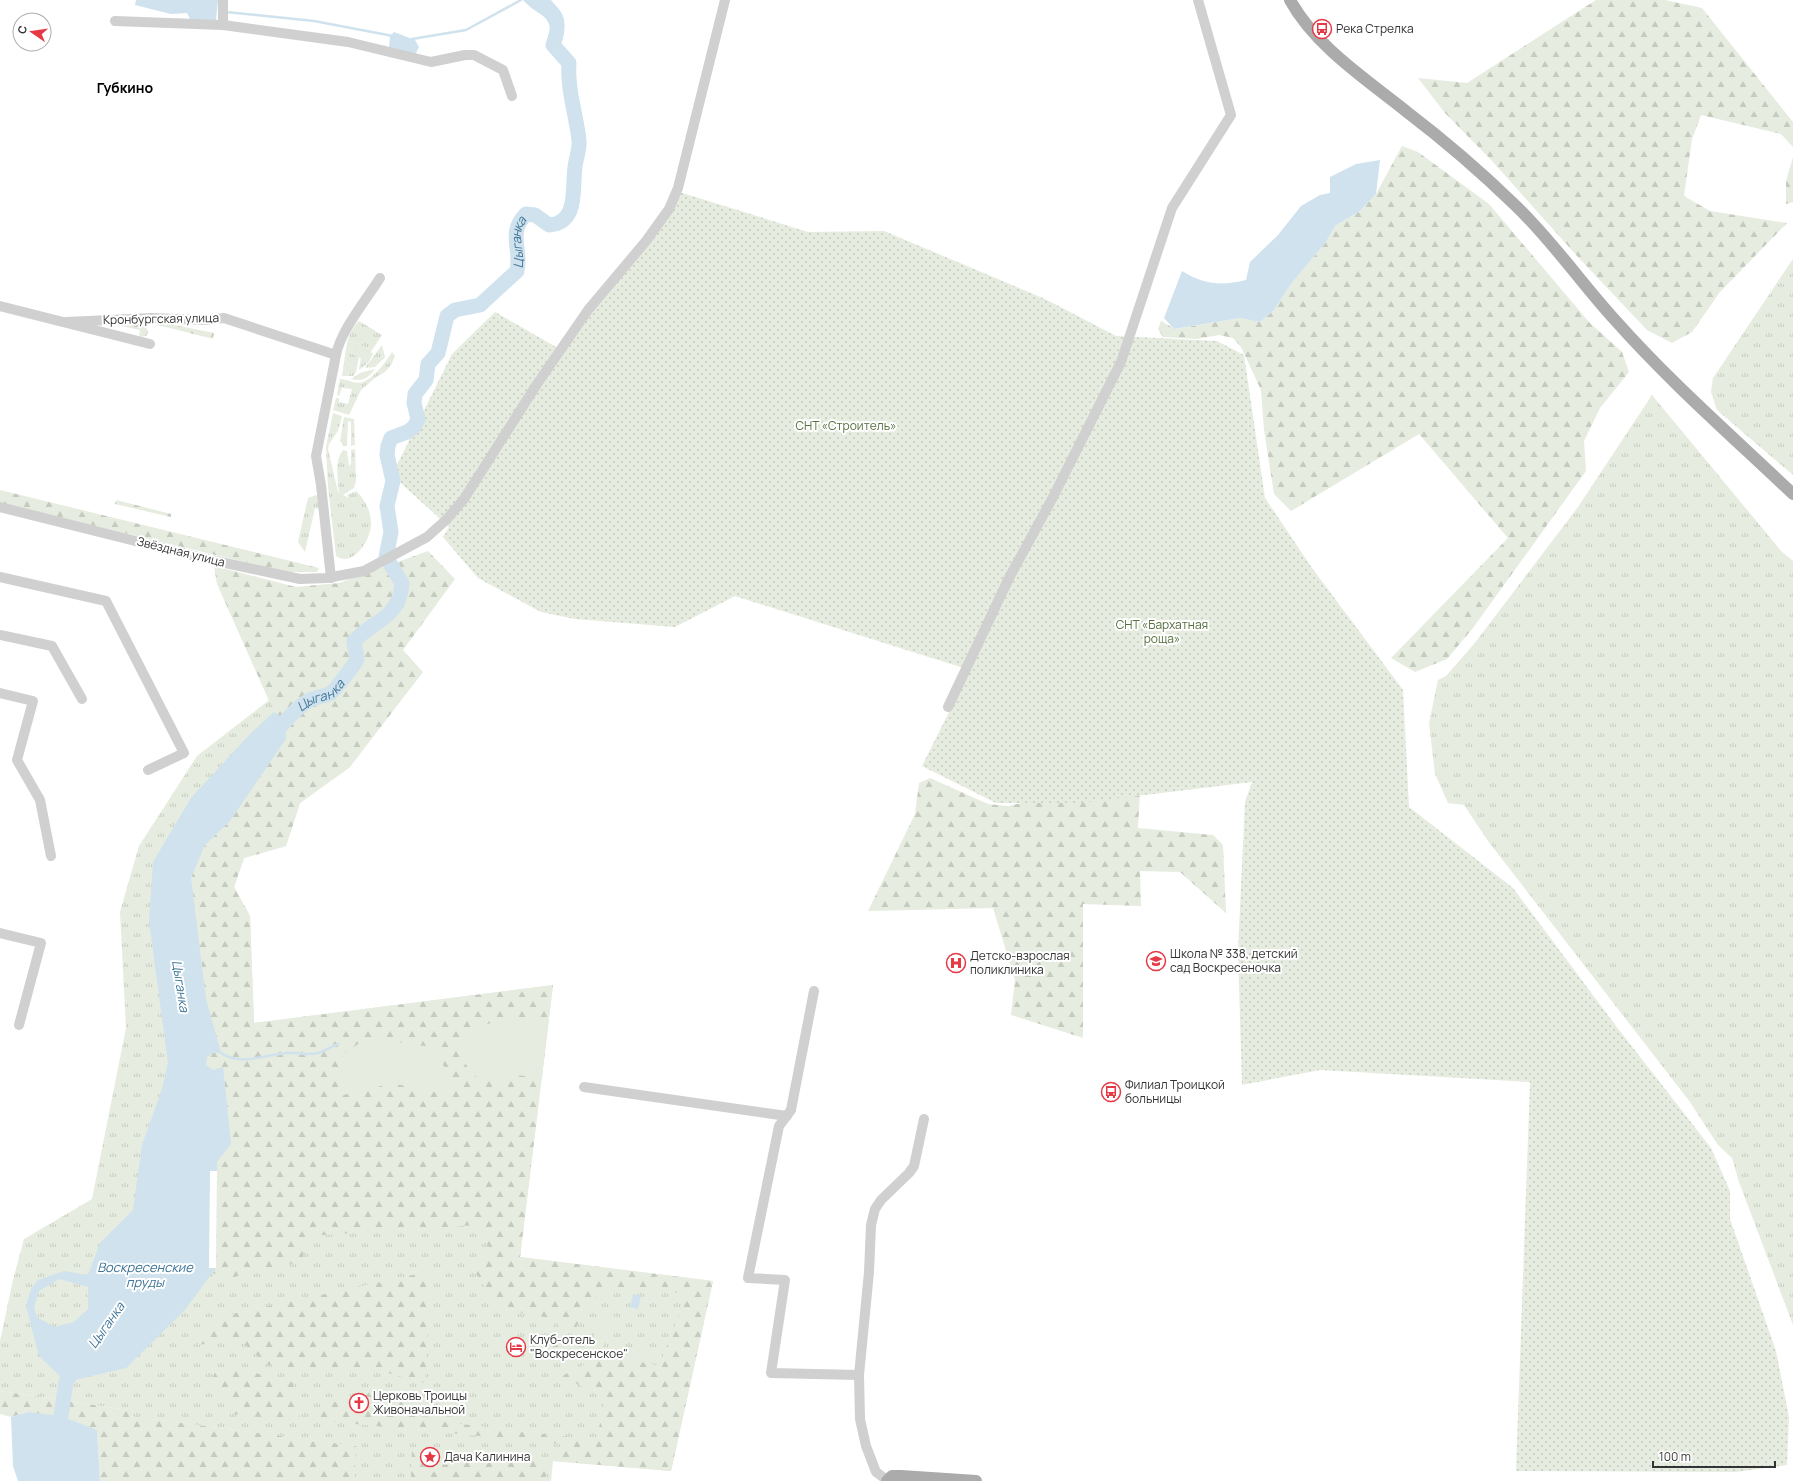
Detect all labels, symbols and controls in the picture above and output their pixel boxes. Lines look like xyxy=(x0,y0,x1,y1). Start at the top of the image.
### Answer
north arrow xyxy=(12,12,52,52)
bus stop icon: Река Стрелка xyxy=(1311,18,1333,40)
place label: Река Стрелка xyxy=(1336,20,1414,37)
text: С xyxy=(14,24,30,35)
district label: Губкино xyxy=(97,78,153,97)
water label: Цыганка xyxy=(507,212,531,269)
street label: Кронбургская улица xyxy=(103,309,219,328)
park label: СНТ «Строитель» xyxy=(796,417,896,434)
street label: Звёздная улица xyxy=(135,532,227,571)
park label: СНТ «Бархатная роща» xyxy=(1116,616,1208,647)
water label: Цыганка xyxy=(293,675,349,715)
place label: Школа № 338, детский сад Воскресеночка xyxy=(1170,945,1298,976)
place label: Детско-взрослая поликлиника xyxy=(970,947,1070,978)
school or university icon: Школа № 338, детский сад Воскресеночка xyxy=(1145,950,1167,972)
hospital icon: Детско-взрослая поликлиника xyxy=(945,952,967,974)
water label: Цыганка xyxy=(168,959,194,1014)
place label: Филиал Троицкой больницы xyxy=(1125,1076,1225,1107)
bus stop icon: Филиал Троицкой больницы xyxy=(1100,1081,1122,1103)
water label: Воскресенские пруды xyxy=(97,1258,194,1291)
water label: Цыганка xyxy=(84,1298,129,1352)
place label: Клуб-отель "Воскресенское" xyxy=(530,1331,628,1362)
hotel icon: Клуб-отель "Воскресенское" xyxy=(505,1336,527,1358)
place label: Церковь Троицы Живоначальной xyxy=(373,1387,467,1418)
church icon: Церковь Троицы Живоначальной xyxy=(348,1392,370,1414)
scale bar xyxy=(1653,1443,1775,1469)
place icon: Дача Калинина xyxy=(419,1446,441,1468)
place label: Дача Калинина xyxy=(444,1448,530,1465)
text: 100 m xyxy=(1659,1448,1691,1465)

